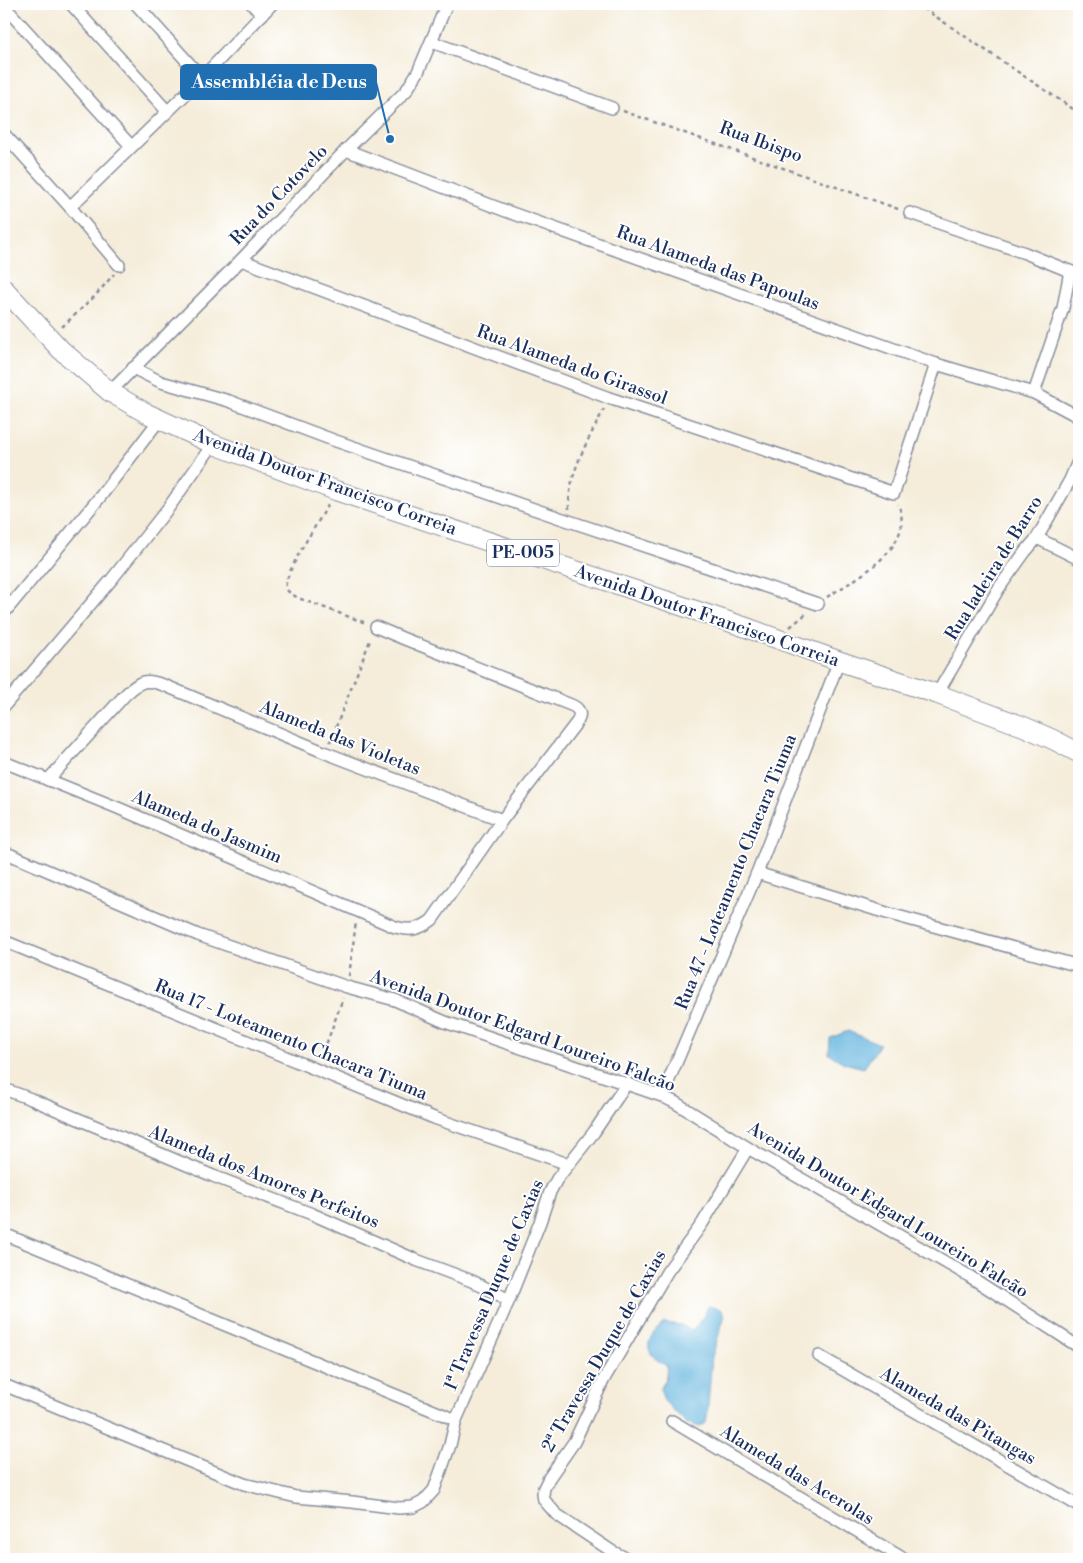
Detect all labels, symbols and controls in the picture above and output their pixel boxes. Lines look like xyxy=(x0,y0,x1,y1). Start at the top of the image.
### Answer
callout: Assembléia de Deus xyxy=(181,65,376,99)
text: Assembléia de Deus xyxy=(190,70,367,94)
street label: Rua Ibispo xyxy=(716,116,806,168)
street label: Rua do Cotovelo xyxy=(225,140,333,250)
street label: Rua Alameda das Papoulas xyxy=(613,220,823,316)
street label: Rua Alameda do Girassol xyxy=(473,320,671,410)
street label: Avenida Doutor Francisco Correia xyxy=(189,423,461,541)
street label: Rua ladeira de Barro xyxy=(940,491,1048,645)
road number: PE-005 xyxy=(487,540,559,566)
street label: Avenida Doutor Francisco Correia xyxy=(571,559,843,672)
street label: Alameda das Violetas xyxy=(255,695,424,781)
street label: Rua 47 - Loteamento Chacara Tiuma xyxy=(670,730,802,1013)
street label: Alameda do Jasmim xyxy=(128,785,286,869)
street label: Avenida Doutor Edgard Loureiro Falcão xyxy=(366,965,679,1097)
street label: Rua 17 - Loteamento Chacara Tiuma xyxy=(151,975,432,1106)
street label: Avenida Doutor Edgard Loureiro Falcão xyxy=(743,1116,1033,1303)
street label: Alameda dos Amores Perfeitos xyxy=(144,1120,383,1234)
street label: 1ª Travessa Duque de Caxias xyxy=(439,1176,549,1394)
street label: 2ª Travessa Duque de Caxias xyxy=(537,1246,671,1456)
street label: Alameda das Pitangas xyxy=(875,1361,1040,1470)
street label: Alameda das Acerolas xyxy=(715,1419,878,1530)

